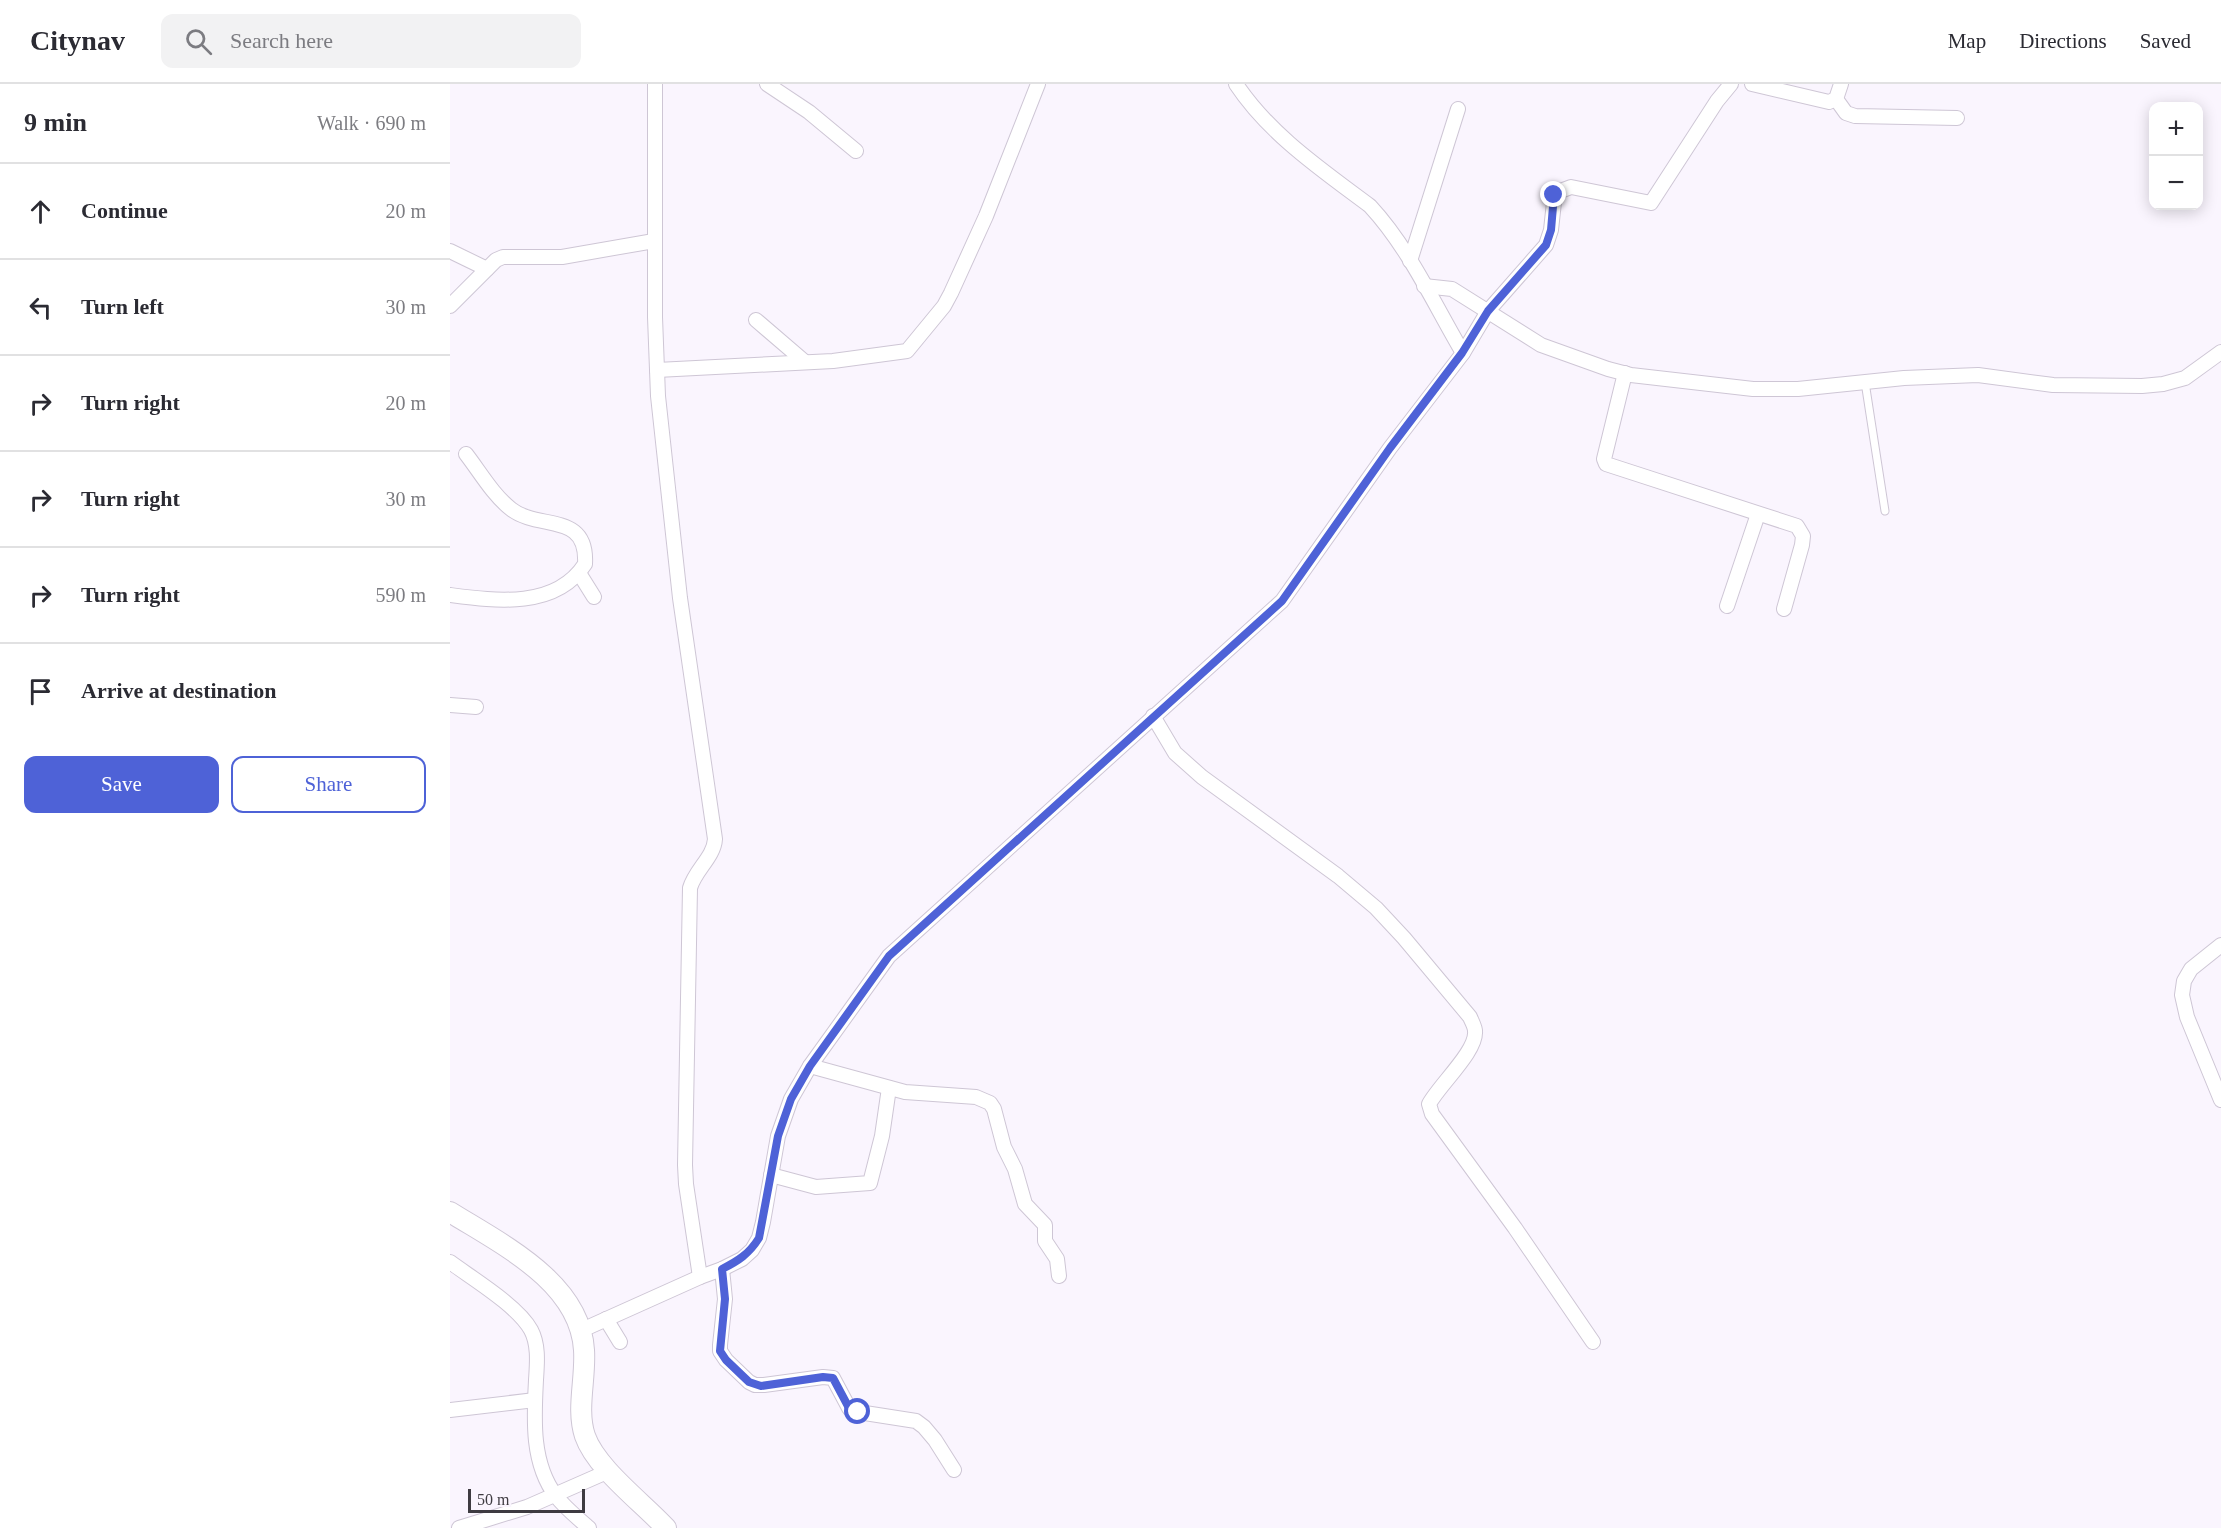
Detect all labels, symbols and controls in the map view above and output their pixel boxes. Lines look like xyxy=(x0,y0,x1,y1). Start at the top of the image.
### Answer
search box xyxy=(161,14,581,68)
text: Citynav xyxy=(30,25,125,56)
icon: search xyxy=(182,25,215,58)
text: Search here xyxy=(230,28,333,53)
text: Map xyxy=(1948,29,1986,53)
text: Directions xyxy=(2019,29,2107,53)
text: Saved xyxy=(2140,29,2191,53)
map controls xyxy=(2149,102,2203,210)
button: + xyxy=(2149,102,2203,156)
text: 9 min xyxy=(24,108,87,137)
text: Walk · 690 m xyxy=(317,112,426,134)
button: − xyxy=(2149,156,2203,210)
route end xyxy=(1540,181,1566,207)
icon: ahead xyxy=(24,195,57,228)
text: Continue xyxy=(81,198,168,223)
text: 20 m xyxy=(385,200,426,222)
icon: left xyxy=(24,291,57,324)
text: Turn left xyxy=(81,294,164,319)
text: 30 m xyxy=(385,296,426,318)
icon: right xyxy=(24,387,57,420)
text: Turn right xyxy=(81,390,180,415)
text: 20 m xyxy=(385,392,426,414)
icon: right xyxy=(24,483,57,516)
text: Turn right xyxy=(81,486,180,511)
text: 30 m xyxy=(385,488,426,510)
icon: right xyxy=(24,579,57,612)
text: Turn right xyxy=(81,582,180,607)
text: 590 m xyxy=(375,584,426,606)
icon: arrive xyxy=(24,675,57,708)
text: Arrive at destination xyxy=(81,678,277,703)
button: Save xyxy=(24,756,219,813)
button: Share xyxy=(231,756,426,813)
route start xyxy=(844,1398,870,1424)
scale bar xyxy=(468,1486,585,1514)
text: 50 m xyxy=(477,1491,509,1508)

